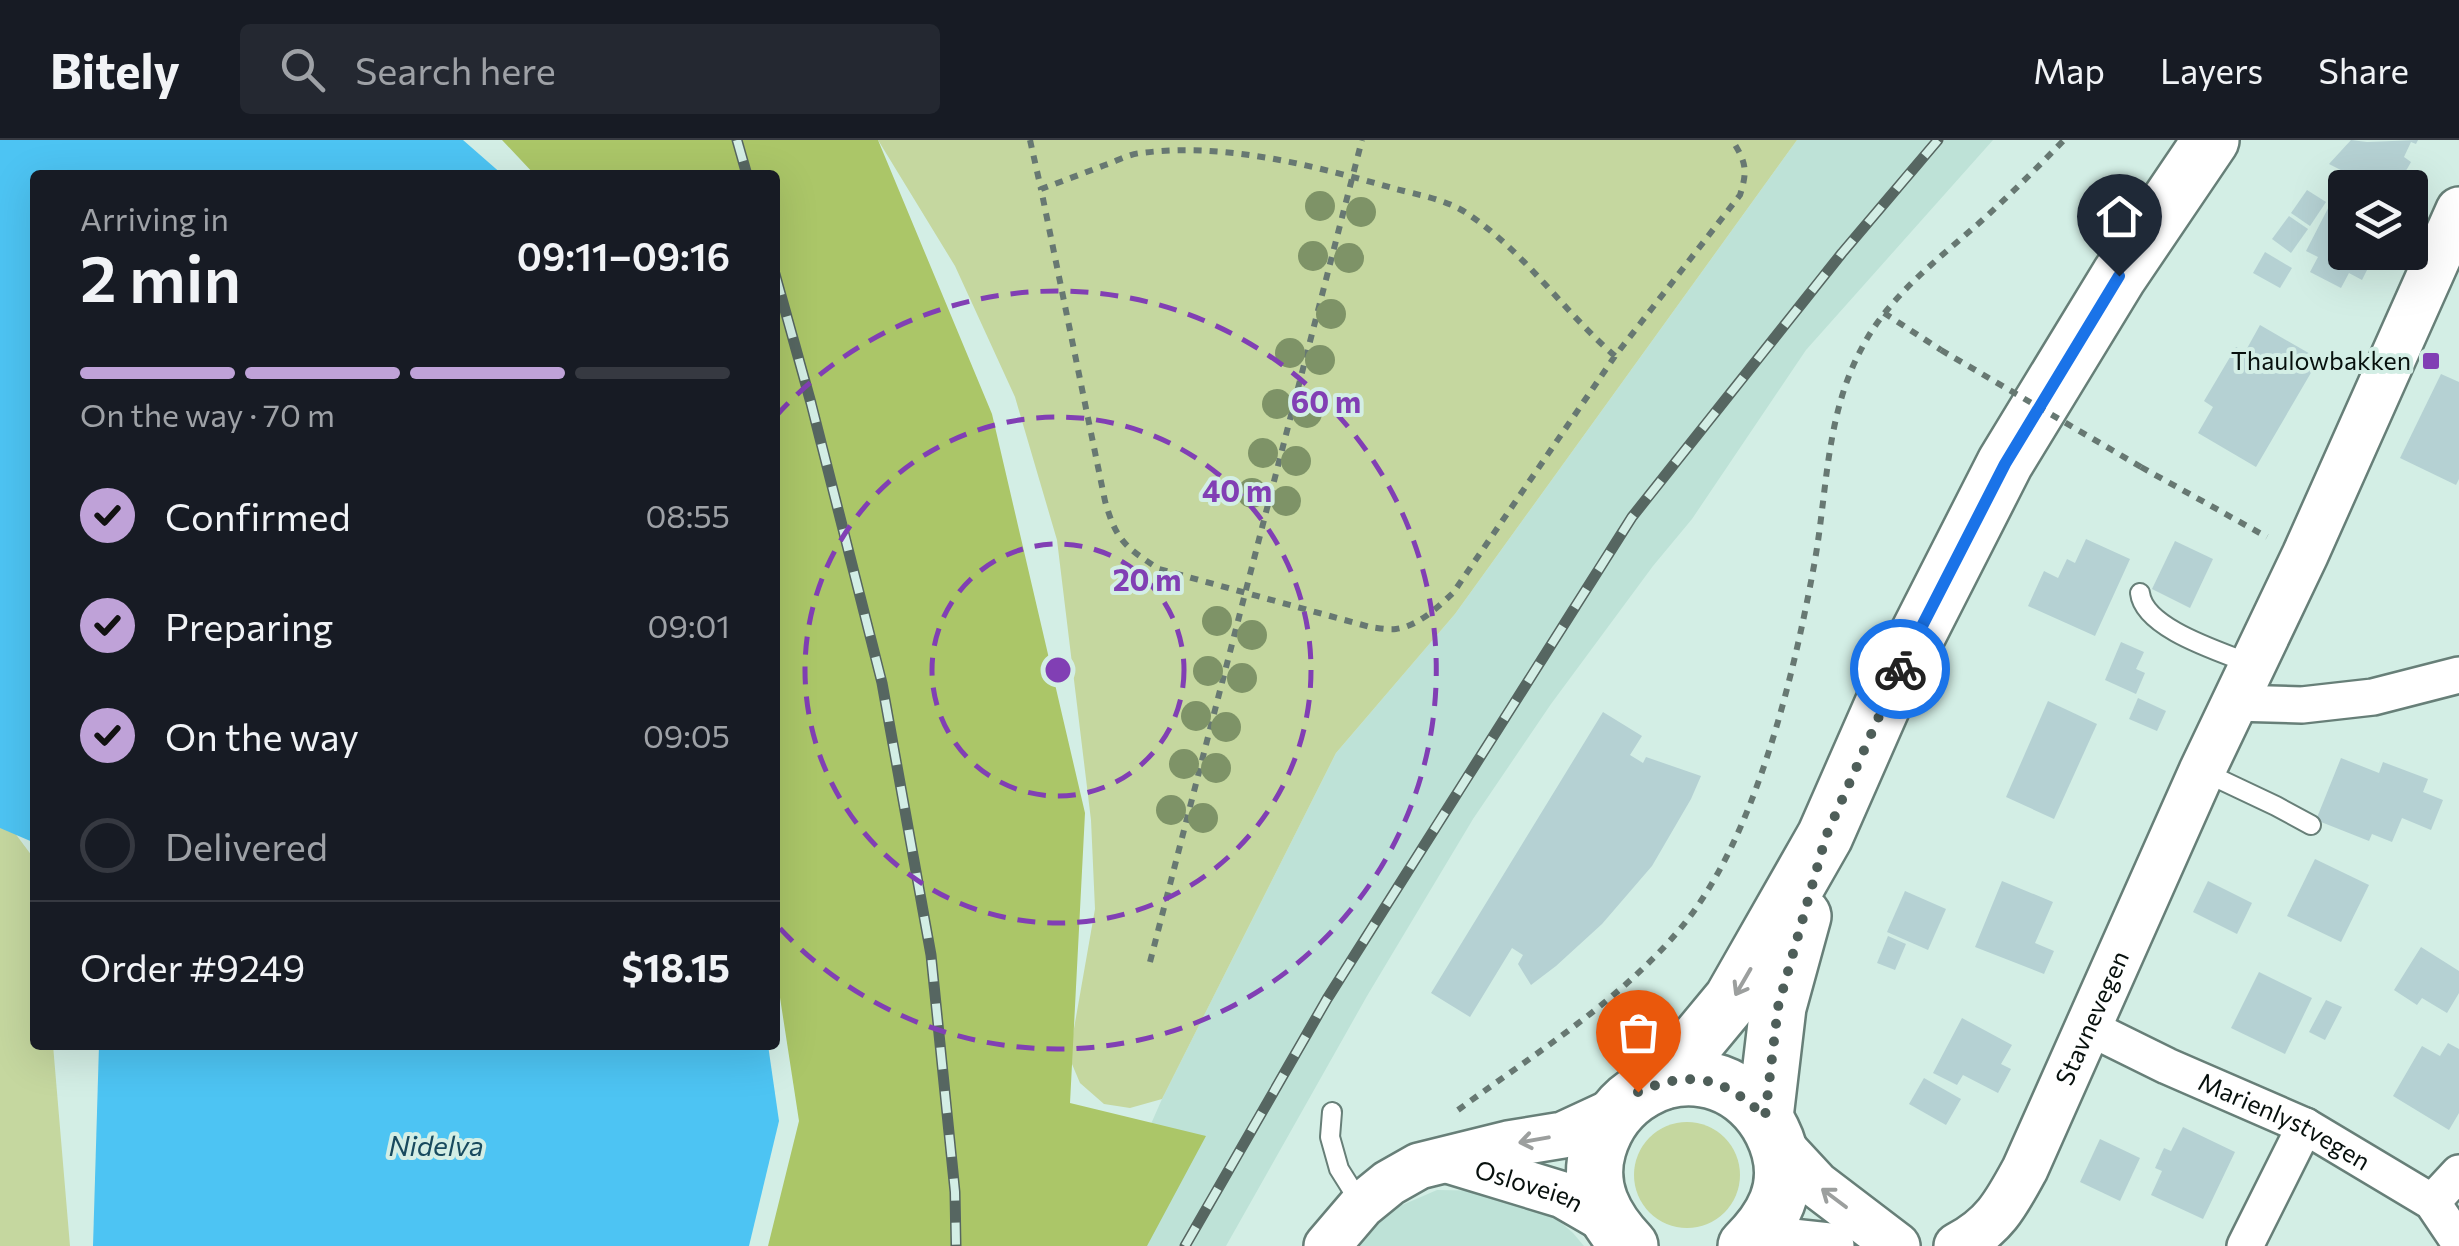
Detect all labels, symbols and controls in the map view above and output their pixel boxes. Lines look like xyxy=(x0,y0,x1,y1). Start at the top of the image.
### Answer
search box xyxy=(240,24,940,114)
text: Bitely xyxy=(50,40,180,99)
icon: search xyxy=(275,42,330,97)
text: Search here xyxy=(355,46,556,93)
text: Map xyxy=(2033,48,2105,91)
text: Layers xyxy=(2160,48,2263,91)
text: Share xyxy=(2318,48,2409,91)
map controls xyxy=(2328,170,2428,270)
button: layers xyxy=(2328,170,2428,270)
pin xyxy=(2077,174,2162,277)
icon: home xyxy=(2092,189,2147,244)
text: Arriving in xyxy=(80,198,229,238)
text: 09:11–09:16 xyxy=(517,232,730,279)
text: 2 min xyxy=(80,236,241,315)
place label: Thaulowbakken xyxy=(2231,345,2411,375)
marker: Thaulowbakken xyxy=(2420,350,2442,372)
text: 60 m xyxy=(1291,382,1361,419)
text: On the way · 70 m xyxy=(80,394,335,434)
text: 40 m xyxy=(1202,471,1272,508)
icon: check xyxy=(80,488,135,543)
text: Confirmed xyxy=(165,492,351,539)
text: 08:55 xyxy=(645,495,730,535)
text: 20 m xyxy=(1113,560,1181,597)
icon: check xyxy=(80,598,135,653)
text: Preparing xyxy=(165,602,333,649)
text: 09:01 xyxy=(648,605,730,645)
courier xyxy=(1850,619,1950,719)
icon: bike xyxy=(1873,642,1928,697)
centre of rings xyxy=(1040,652,1076,688)
icon: check xyxy=(80,708,135,763)
text: On the way xyxy=(165,712,359,759)
text: 09:05 xyxy=(643,715,730,755)
text: Delivered xyxy=(165,822,328,869)
text: Order #9249 xyxy=(80,943,305,990)
text: $18.15 xyxy=(621,943,730,990)
street label: Stavnevegen xyxy=(2048,946,2134,1089)
one-way arrow xyxy=(1732,966,1752,996)
pin xyxy=(1596,990,1681,1093)
icon: bag xyxy=(1611,1005,1666,1060)
street label: Marienlystvegen xyxy=(2194,1066,2376,1176)
water label: Nidelva xyxy=(388,1128,484,1162)
one-way arrow xyxy=(1518,1131,1550,1150)
street label: Osloveien xyxy=(1472,1153,1589,1218)
one-way arrow xyxy=(1821,1187,1848,1208)

